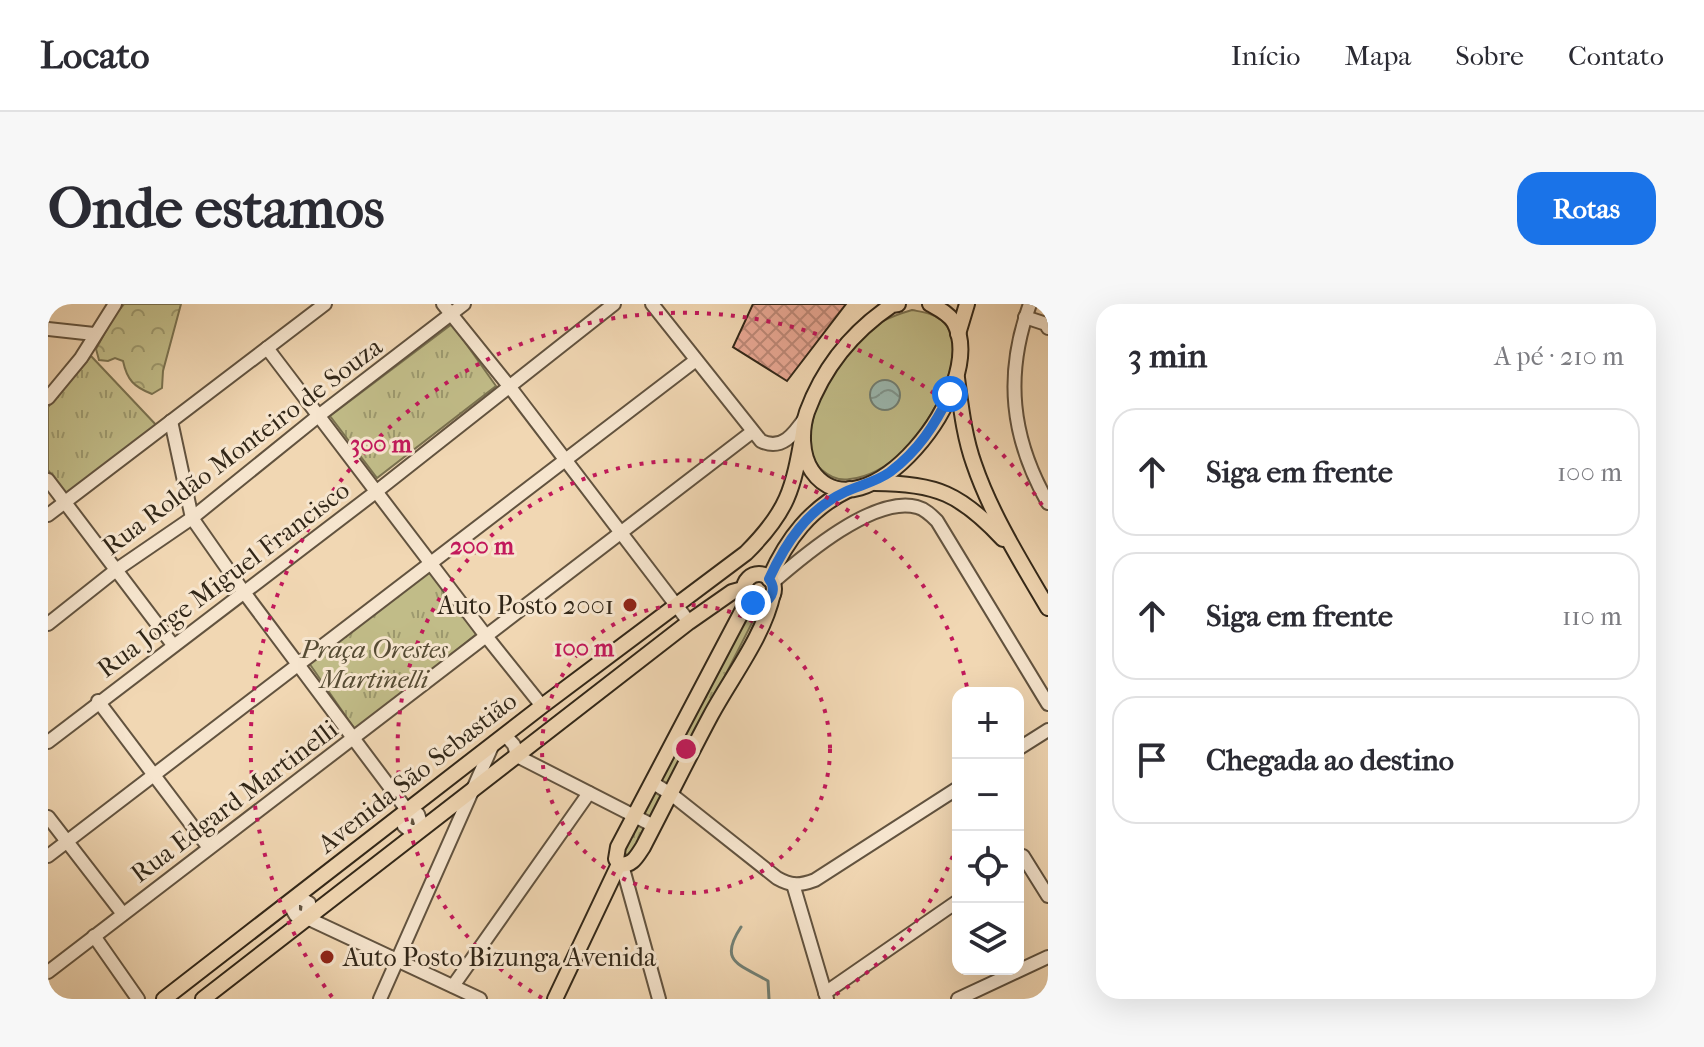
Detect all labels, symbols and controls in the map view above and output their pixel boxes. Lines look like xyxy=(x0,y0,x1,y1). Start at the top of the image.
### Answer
text: Locato xyxy=(40,33,150,78)
text: Início xyxy=(1231,39,1301,72)
text: Mapa xyxy=(1345,39,1411,72)
text: Sobre xyxy=(1455,39,1524,72)
text: Contato xyxy=(1568,39,1664,72)
button: Rotas xyxy=(1517,172,1656,245)
text: Onde estamos xyxy=(48,176,384,241)
street label: Rua Roldão Monteiro de Souza xyxy=(96,330,389,562)
text: 3 min xyxy=(1128,336,1207,376)
text: A pé · 210 m xyxy=(1494,341,1624,372)
route start xyxy=(932,376,968,412)
text: 300 m xyxy=(350,430,413,458)
icon: ahead xyxy=(1130,450,1174,494)
text: Siga em frente xyxy=(1206,455,1393,490)
text: 100 m xyxy=(1557,457,1622,488)
street label: Rua Jorge Miguel Francisco xyxy=(91,474,355,684)
text: 200 m xyxy=(450,532,515,560)
route end xyxy=(735,585,771,621)
place label: Auto Posto 2001 xyxy=(437,590,614,621)
icon: ahead xyxy=(1130,594,1174,638)
marker: Auto Posto 2001 xyxy=(621,596,639,614)
text: Siga em frente xyxy=(1206,599,1393,634)
text: 110 m xyxy=(1562,601,1622,632)
park label: Praça Orestes Martinelli xyxy=(300,634,449,695)
text: 100 m xyxy=(554,634,615,662)
street label: Avenida São Sebastião xyxy=(311,685,523,860)
map controls xyxy=(952,687,1024,975)
button: + xyxy=(952,687,1024,759)
street label: Rua Edgard Martinelli xyxy=(125,713,344,889)
centre of rings xyxy=(672,735,700,763)
icon: arrive xyxy=(1130,738,1174,782)
text: Chegada ao destino xyxy=(1206,743,1454,778)
button: − xyxy=(952,759,1024,831)
button: locate xyxy=(952,831,1024,903)
button: layers xyxy=(952,903,1024,975)
place label: Auto Posto Bizunga Avenida xyxy=(342,942,657,973)
marker: Auto Posto Bizunga Avenida xyxy=(318,948,336,966)

